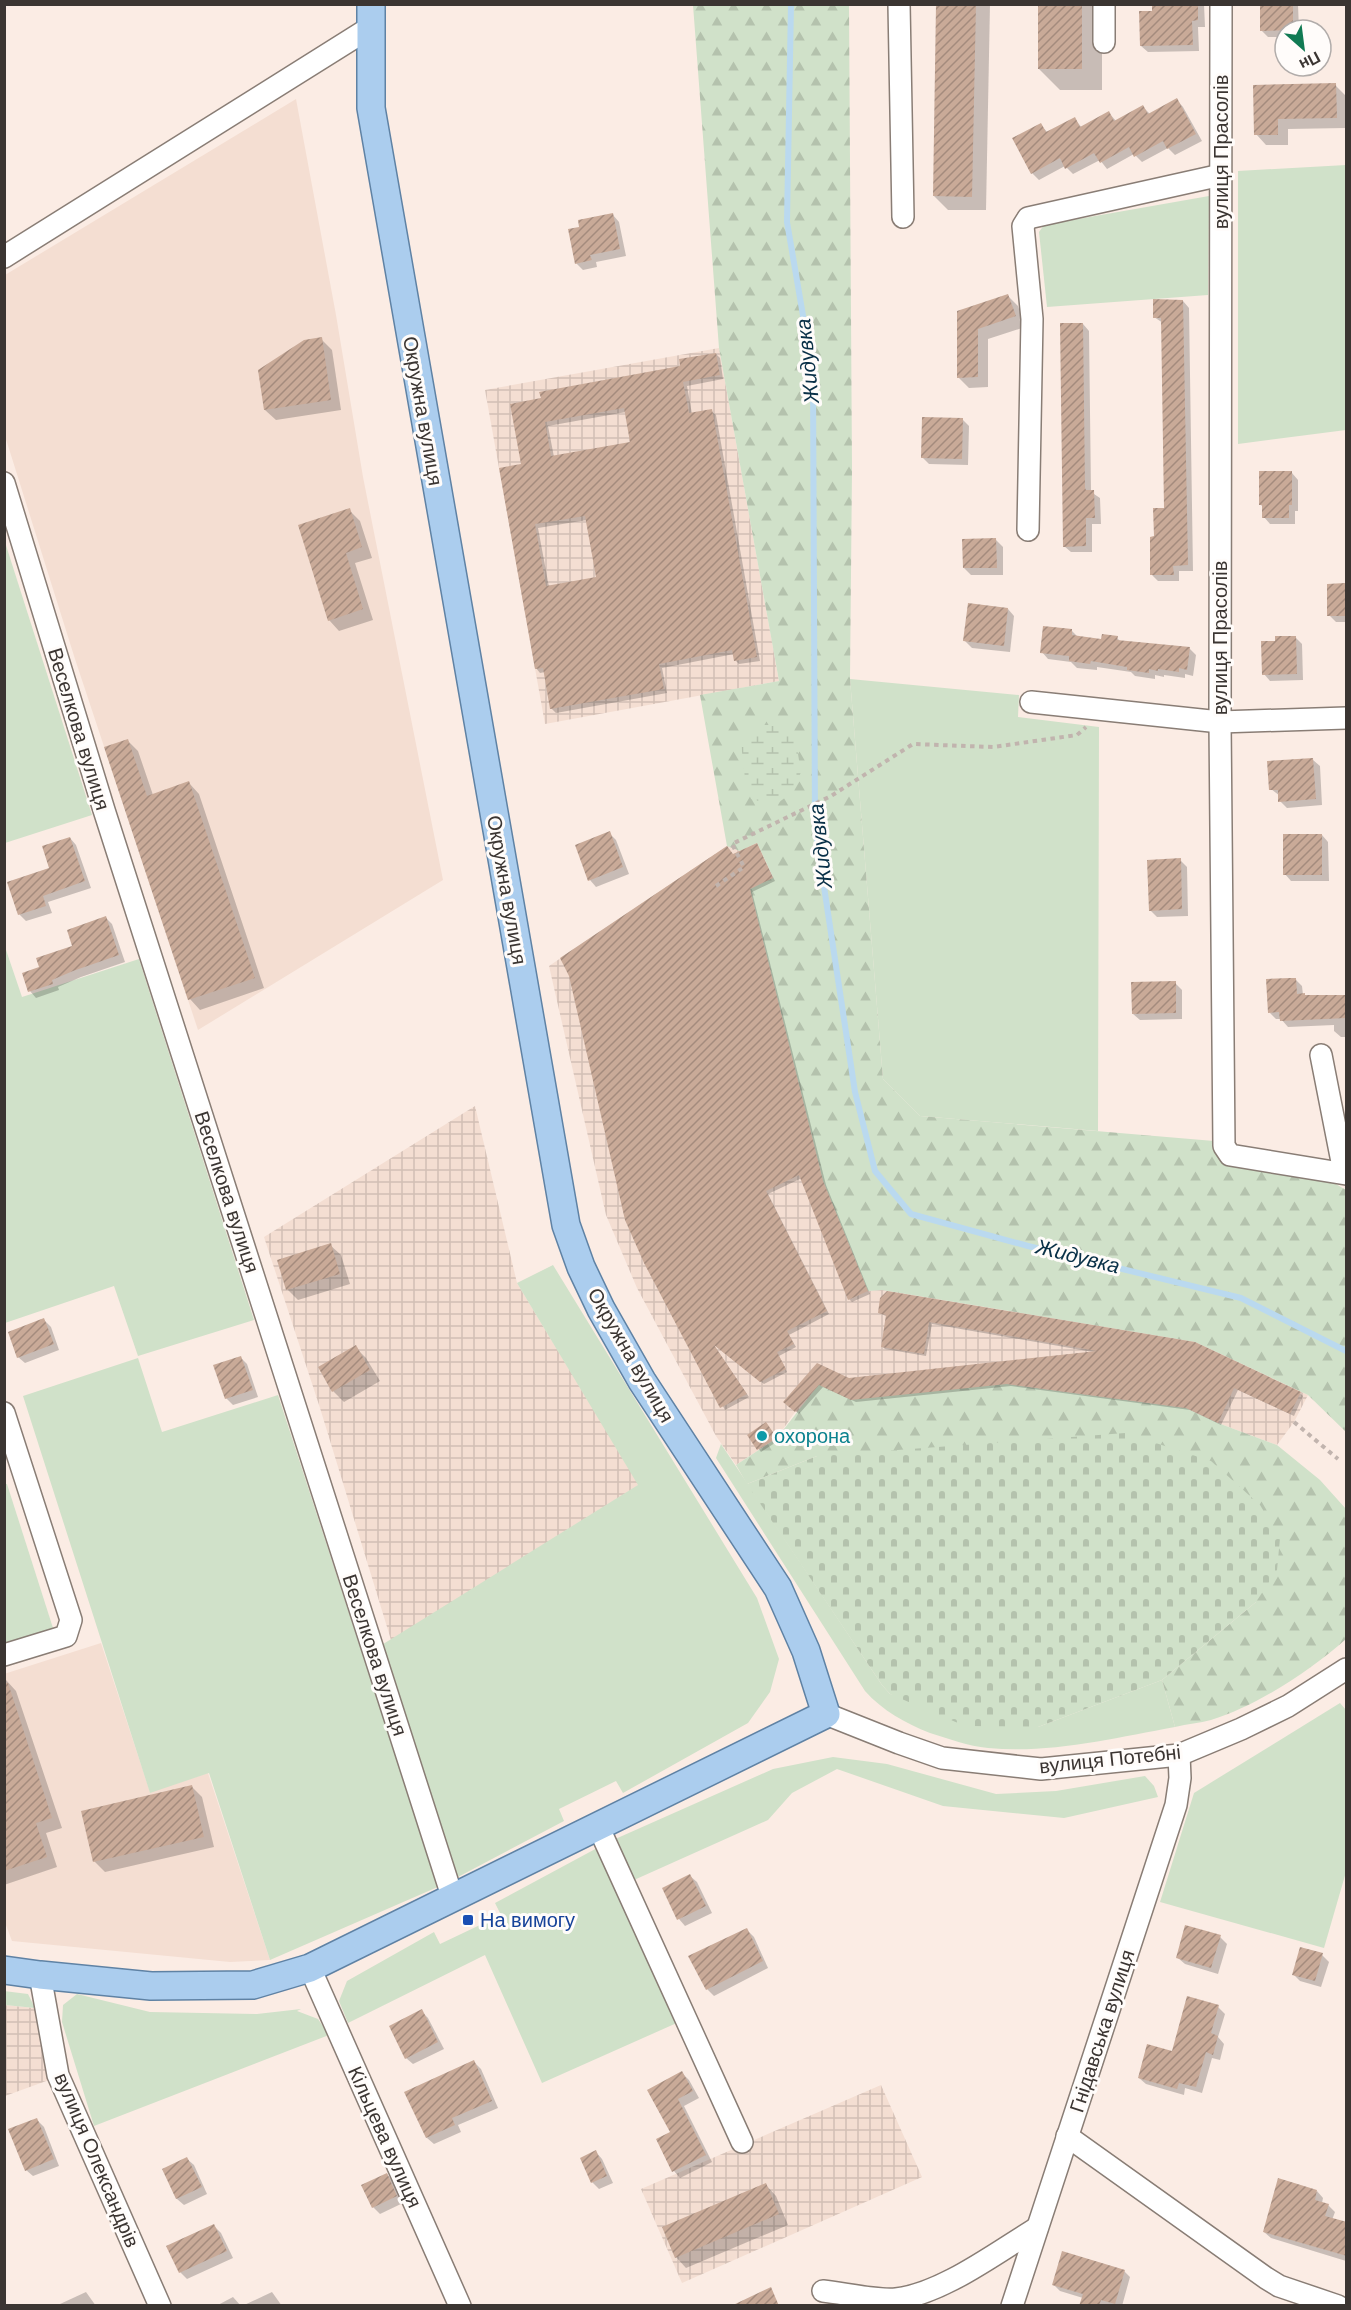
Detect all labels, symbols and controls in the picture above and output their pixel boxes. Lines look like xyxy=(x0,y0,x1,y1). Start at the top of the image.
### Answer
north arrow xyxy=(1273,18,1333,78)
text: Пн xyxy=(1296,48,1323,73)
street label: вулиця Прасолів xyxy=(1210,75,1232,229)
water label: Жидувка xyxy=(791,317,823,406)
street label: Окружна вулиця xyxy=(399,335,447,487)
street label: вулиця Прасолів xyxy=(1209,561,1231,715)
street label: Веселкова вулиця xyxy=(44,645,114,813)
water label: Жидувка xyxy=(804,802,836,891)
street label: Окружна вулиця xyxy=(483,814,531,966)
street label: Веселкова вулиця xyxy=(190,1108,264,1276)
water label: Жидувка xyxy=(1033,1234,1122,1277)
street label: Окружна вулиця xyxy=(584,1284,678,1426)
place label: охорона xyxy=(774,1425,851,1447)
marker: охорона xyxy=(755,1429,769,1443)
street label: Веселкова вулиця xyxy=(338,1571,412,1739)
street label: вулиця Потебні xyxy=(1038,1741,1182,1777)
place label: На вимогу xyxy=(480,1909,575,1931)
marker: На вимогу xyxy=(461,1913,475,1927)
street label: Гнідавська вулиця xyxy=(1065,1947,1139,2115)
street label: Кільцева вулиця xyxy=(344,2063,426,2211)
street label: вулиця Олександрів xyxy=(50,2069,144,2251)

